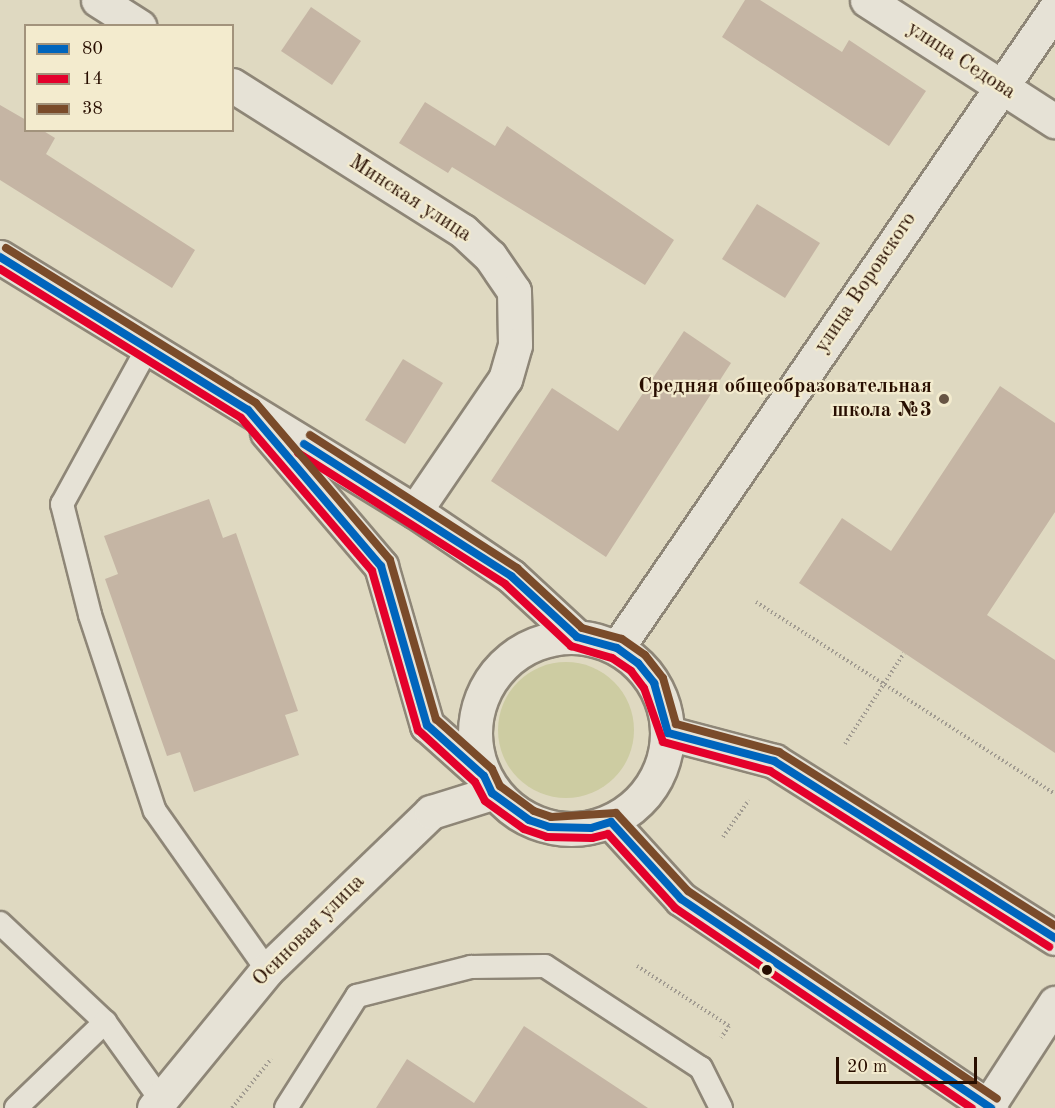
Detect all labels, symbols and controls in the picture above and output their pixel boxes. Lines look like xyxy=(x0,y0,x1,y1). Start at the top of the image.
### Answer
street label: улица Седова xyxy=(902,17,1020,105)
legend xyxy=(24,24,234,132)
text: 80 xyxy=(82,40,103,58)
text: 14 xyxy=(82,70,103,88)
text: 38 xyxy=(82,100,103,118)
street label: Минская улица xyxy=(344,150,476,248)
street label: улица Воровского xyxy=(810,208,922,358)
place label: Средняя общеобразовательная школа №3 xyxy=(638,374,932,424)
marker: Средняя общеобразовательная школа №3 xyxy=(937,392,951,406)
street label: Осиновая улица xyxy=(248,870,370,992)
unlabelled marker xyxy=(761,964,773,976)
scale bar xyxy=(839,1045,980,1083)
text: 20 m xyxy=(847,1058,887,1076)

